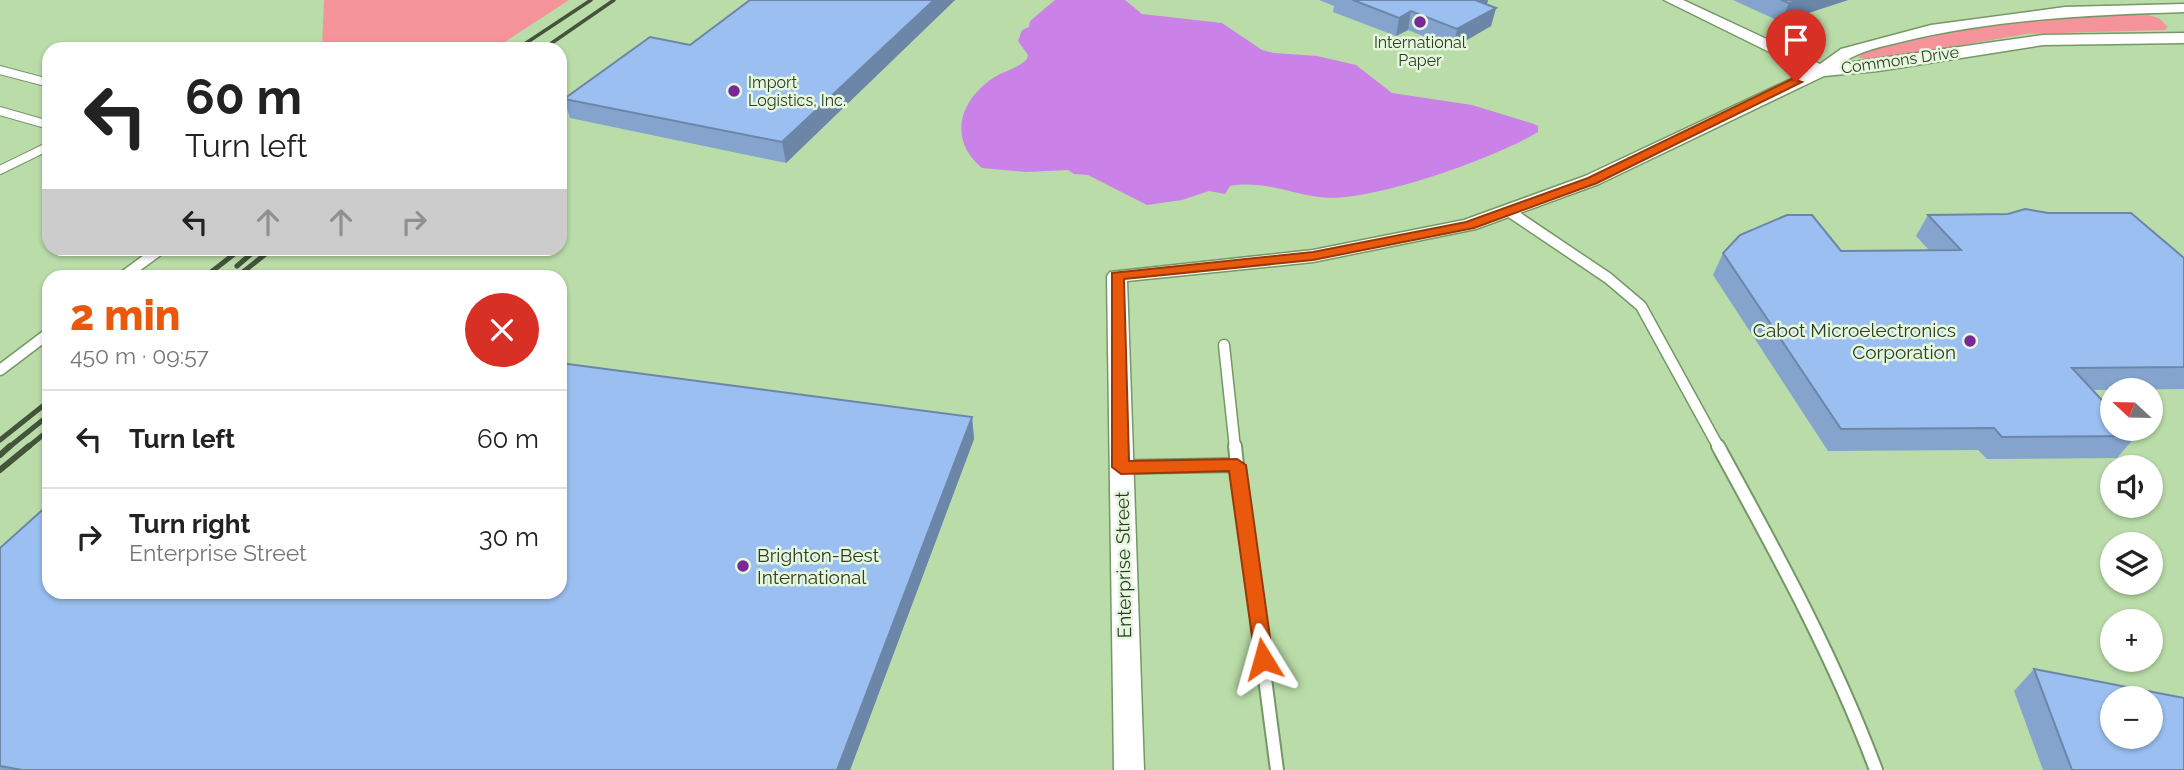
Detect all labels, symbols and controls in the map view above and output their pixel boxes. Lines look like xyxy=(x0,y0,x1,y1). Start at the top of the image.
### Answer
pin xyxy=(1766,10,1826,82)
marker: International Paper xyxy=(1412,14,1428,30)
icon: arrive xyxy=(1777,21,1815,59)
place label: International Paper xyxy=(1374,33,1467,70)
street label: Commons Drive xyxy=(1840,42,1960,78)
text: 60 m xyxy=(185,68,302,125)
icon: left xyxy=(70,70,161,161)
place label: Import Logistics, Inc. xyxy=(748,73,846,110)
marker: Import Logistics, Inc. xyxy=(726,83,742,99)
text: Turn left xyxy=(185,127,307,164)
icon: left xyxy=(176,203,214,241)
icon: ahead xyxy=(249,203,287,241)
icon: ahead xyxy=(322,203,360,241)
icon: right xyxy=(395,203,433,241)
text: 2 min xyxy=(70,291,180,340)
button: close xyxy=(465,293,539,367)
place label: Cabot Microelectronics Corporation xyxy=(1753,319,1956,363)
marker: Cabot Microelectronics Corporation xyxy=(1962,333,1978,349)
text: 450 m · 09:57 xyxy=(70,342,209,369)
north arrow xyxy=(2100,378,2163,441)
map controls xyxy=(2100,378,2163,749)
icon: left xyxy=(70,420,108,458)
text: Turn left xyxy=(129,424,235,454)
text: 60 m xyxy=(477,424,539,454)
button: sound xyxy=(2100,455,2163,518)
street label: Enterprise Street xyxy=(1111,491,1135,639)
text: Turn right xyxy=(129,509,250,539)
icon: right xyxy=(70,518,108,556)
text: 30 m xyxy=(479,522,539,552)
button: layers xyxy=(2100,532,2163,595)
text: Enterprise Street xyxy=(129,539,307,566)
place label: Brighton-Best International xyxy=(757,544,880,588)
marker: Brighton-Best International xyxy=(735,558,751,574)
button: + xyxy=(2100,609,2163,672)
position arrow xyxy=(1226,622,1300,696)
button: − xyxy=(2100,686,2163,749)

